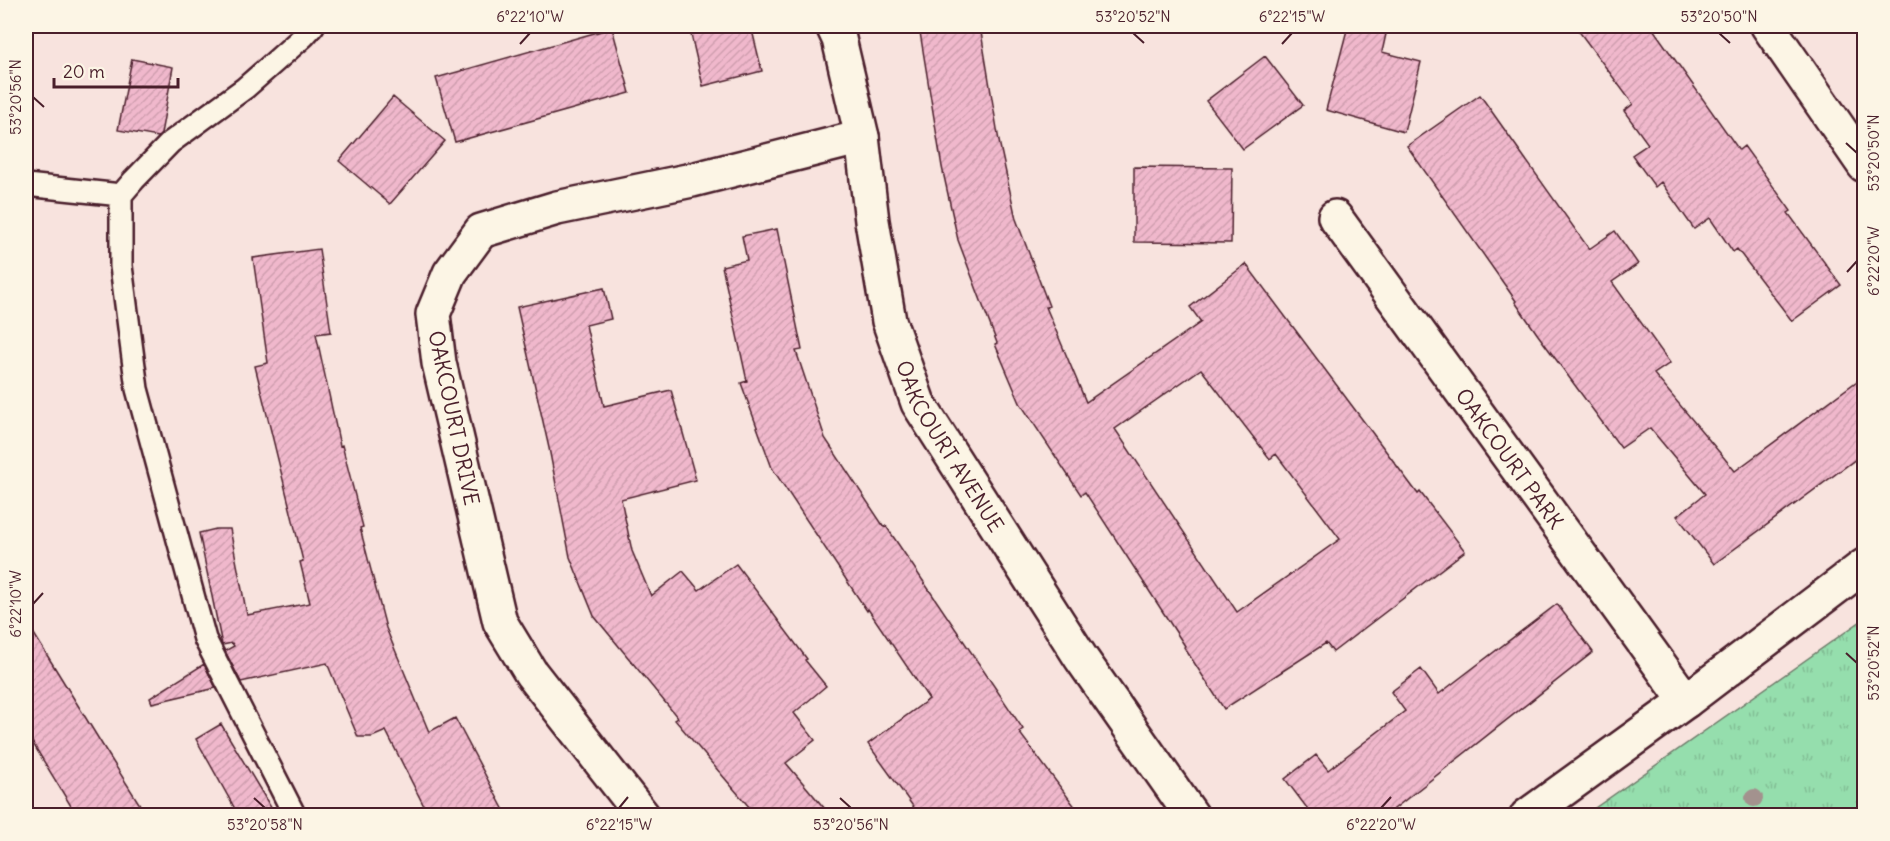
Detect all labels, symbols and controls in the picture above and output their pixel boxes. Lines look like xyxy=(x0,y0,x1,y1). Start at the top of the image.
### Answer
text: 6°22'10"W xyxy=(496,7,564,26)
text: 53°20'52"N xyxy=(1095,7,1171,26)
text: 6°22'15"W xyxy=(1259,7,1326,26)
text: 53°20'50"N xyxy=(1680,7,1758,26)
scale bar xyxy=(54,51,178,89)
text: 53°20'56"N xyxy=(6,59,25,135)
text: 20 m xyxy=(63,60,105,83)
text: 53°20'50"N xyxy=(1864,114,1883,192)
text: 6°22'20"W xyxy=(1864,226,1883,296)
street label: OAKCOURT DRIVE xyxy=(422,328,486,508)
street label: OAKCOURT AVENUE xyxy=(890,357,1010,537)
street label: OAKCOURT PARK xyxy=(1450,383,1570,534)
text: 6°22'10"W xyxy=(6,570,25,638)
text: 53°20'52"N xyxy=(1864,625,1883,701)
text: 53°20'58"N xyxy=(227,815,303,834)
text: 6°22'15"W xyxy=(586,815,653,834)
text: 53°20'56"N xyxy=(813,815,889,834)
text: 6°22'20"W xyxy=(1346,815,1416,834)

